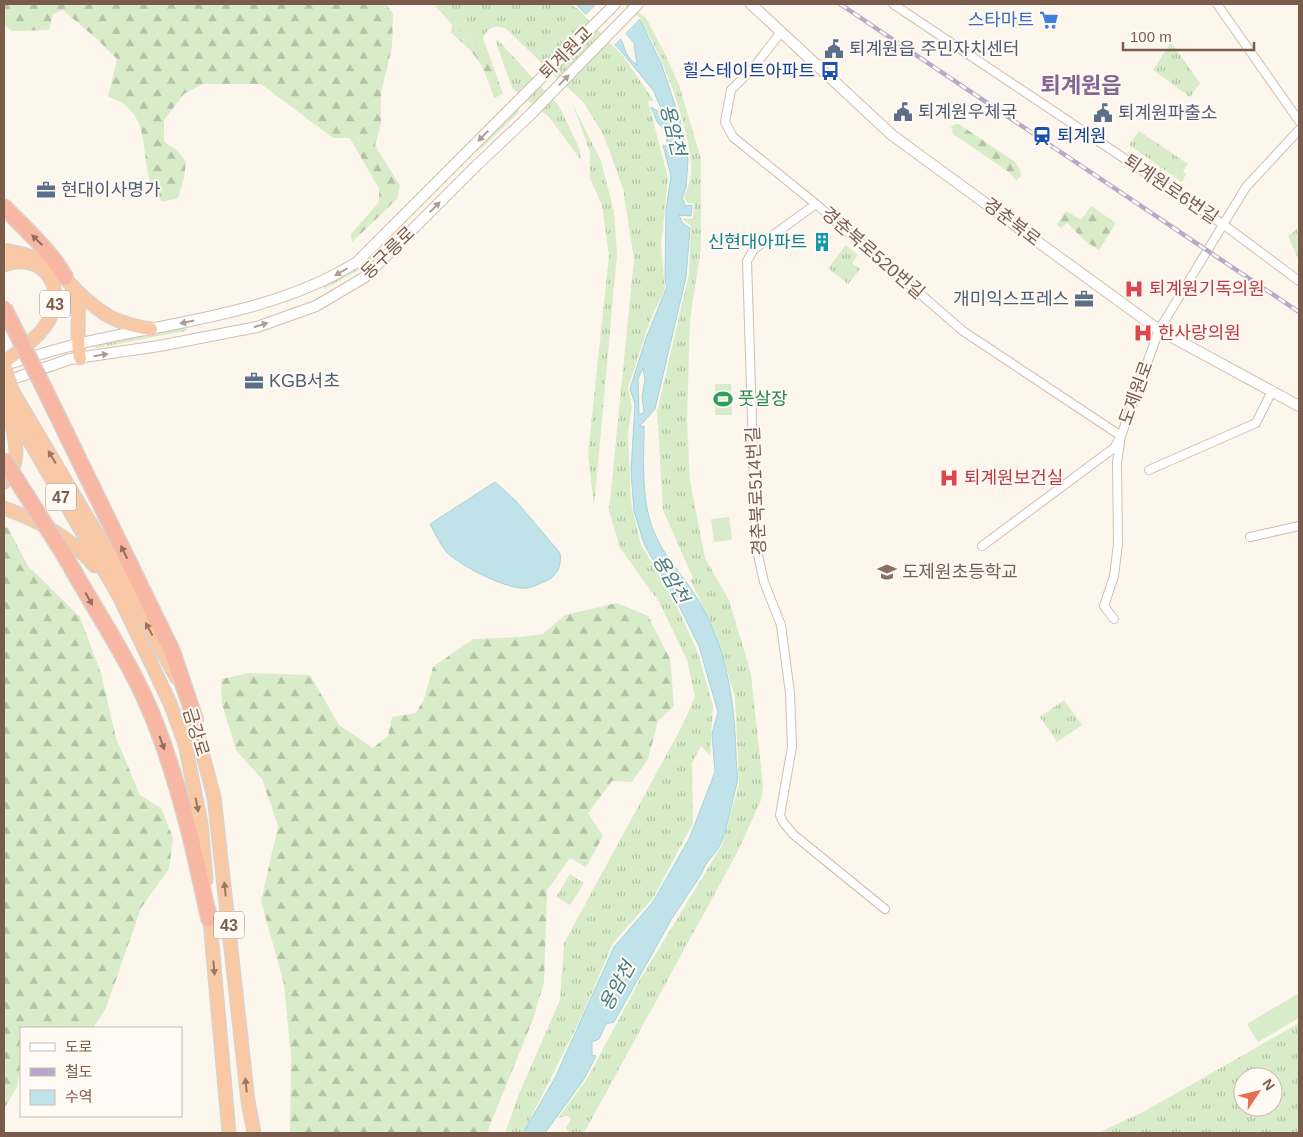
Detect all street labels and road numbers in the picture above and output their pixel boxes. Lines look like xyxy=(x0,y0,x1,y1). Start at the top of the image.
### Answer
street label: 퇴계원교 xyxy=(536,23,596,83)
street label: 퇴계원로6번길 xyxy=(1120,150,1222,228)
street label: 경춘북로 xyxy=(980,194,1044,250)
street label: 경춘북로520번길 xyxy=(818,203,928,303)
street label: 동구릉로 xyxy=(357,223,419,283)
road number: 43 xyxy=(40,290,70,318)
street label: 도제원로 xyxy=(1115,358,1157,428)
street label: 경춘북로514번길 xyxy=(743,426,769,556)
road number: 47 xyxy=(46,484,76,511)
street label: 금강로 xyxy=(179,705,213,759)
road number: 43 xyxy=(214,912,244,938)

